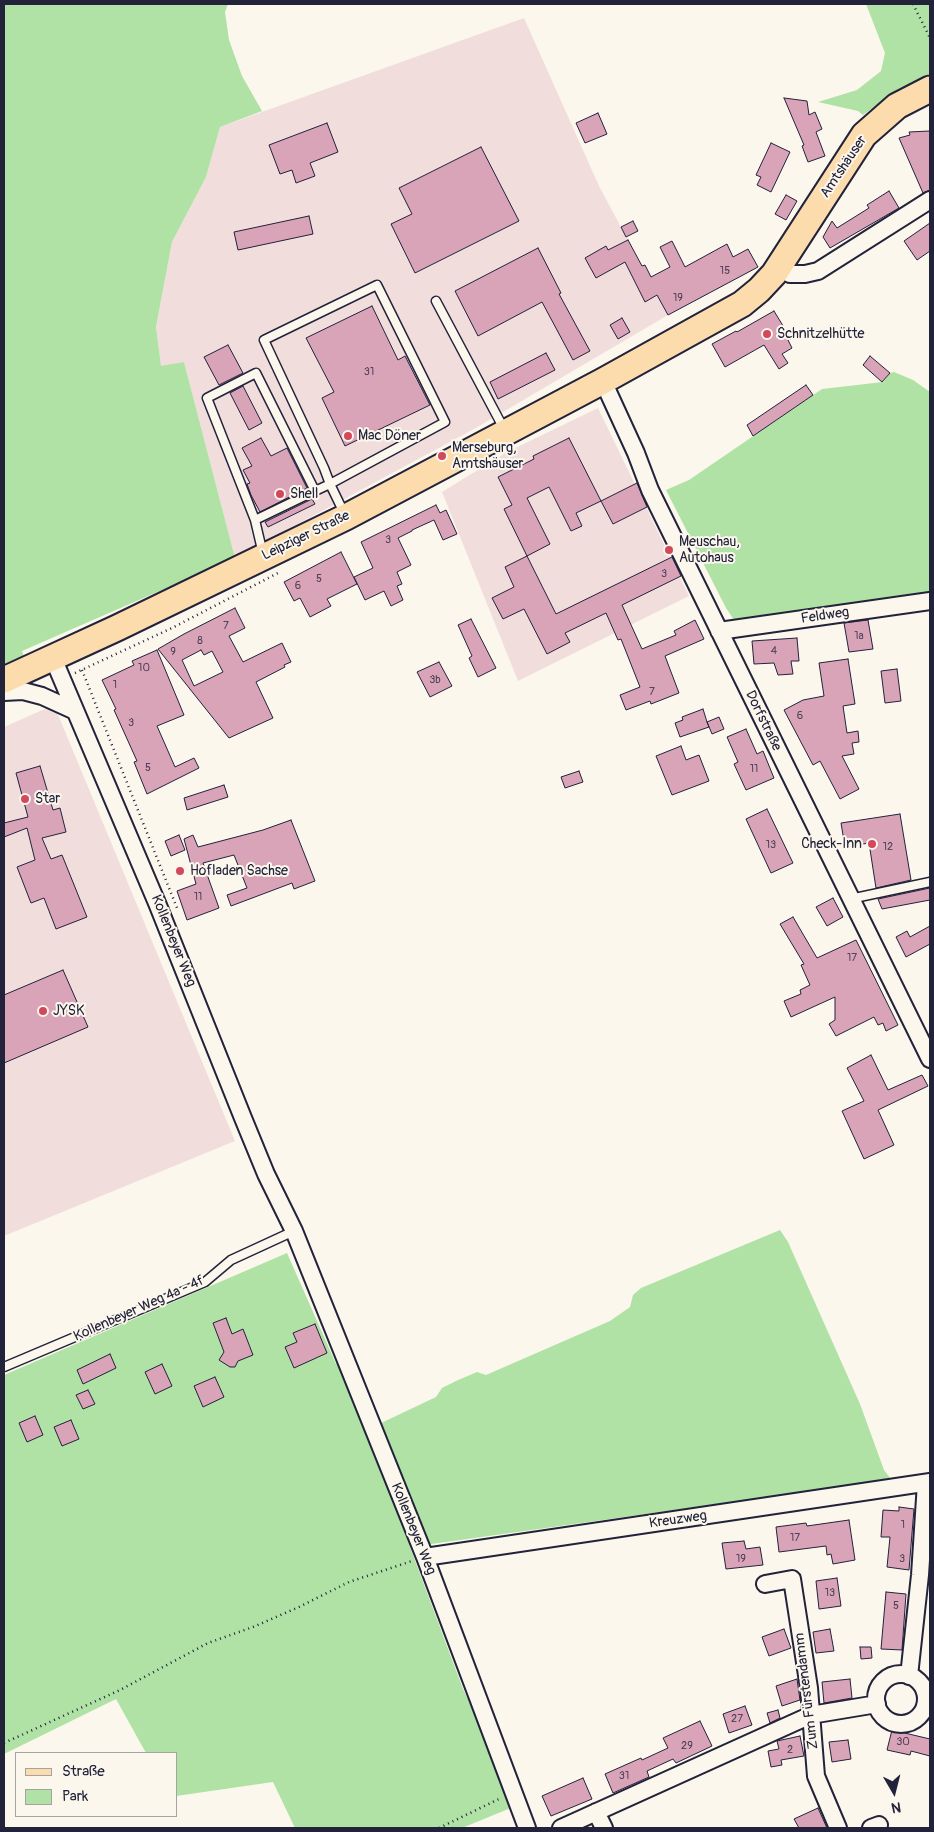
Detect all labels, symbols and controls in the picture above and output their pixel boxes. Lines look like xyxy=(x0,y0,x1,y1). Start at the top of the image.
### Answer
street label: Amtshäuser xyxy=(817,133,871,201)
house number: 15 xyxy=(720,264,730,278)
house number: 19 xyxy=(673,291,683,305)
place label: Schnitzelhütte xyxy=(777,326,864,342)
marker: Schnitzelhütte xyxy=(761,328,773,340)
house number: 31 xyxy=(364,365,374,379)
place label: Mac Döner xyxy=(358,428,421,444)
marker: Mac Döner xyxy=(342,430,354,442)
place label: Merseburg, Amtshäuser xyxy=(452,440,524,472)
marker: Merseburg, Amtshäuser xyxy=(436,450,448,462)
place label: Shell xyxy=(290,486,318,502)
marker: Shell xyxy=(274,488,286,500)
street label: Leipziger Straße xyxy=(259,508,353,564)
house number: 3 xyxy=(385,533,391,547)
place label: Meuschau, Autohaus xyxy=(679,534,740,566)
marker: Meuschau, Autohaus xyxy=(663,544,675,556)
house number: 3 xyxy=(661,567,667,581)
house number: 5 xyxy=(316,572,322,586)
house number: 6 xyxy=(295,579,301,593)
street label: Feldweg xyxy=(800,604,850,628)
house number: 7 xyxy=(223,619,229,633)
house number: 1a xyxy=(854,629,864,643)
house number: 8 xyxy=(197,634,203,648)
house number: 4 xyxy=(771,644,777,658)
house number: 9 xyxy=(170,645,176,659)
house number: 10 xyxy=(138,661,150,675)
house number: 3b xyxy=(429,673,441,687)
house number: 1 xyxy=(113,678,117,692)
house number: 7 xyxy=(649,685,655,699)
street label: Dorfstraße xyxy=(741,688,785,754)
house number: 6 xyxy=(797,709,803,723)
house number: 3 xyxy=(128,716,134,730)
house number: 5 xyxy=(145,761,151,775)
house number: 11 xyxy=(750,762,758,776)
place label: Star xyxy=(35,791,60,807)
marker: Star xyxy=(19,793,31,805)
place label: Check-Inn xyxy=(801,836,862,852)
house number: 13 xyxy=(766,838,776,852)
marker: Check-Inn xyxy=(866,838,878,850)
house number: 12 xyxy=(883,840,893,854)
place label: Hofladen Sachse xyxy=(190,863,288,879)
marker: Hofladen Sachse xyxy=(174,865,186,877)
house number: 11 xyxy=(194,890,202,904)
street label: Kollenbeyer Weg xyxy=(147,893,199,989)
house number: 17 xyxy=(847,951,857,965)
place label: JYSK xyxy=(53,1003,84,1019)
marker: JYSK xyxy=(37,1005,49,1017)
street label: Kollenbeyer Weg 4a - 4f xyxy=(71,1273,207,1345)
street label: Kollenbeyer Weg xyxy=(387,1481,439,1577)
street label: Kreuzweg xyxy=(648,1508,708,1532)
house number: 1 xyxy=(901,1518,905,1532)
house number: 17 xyxy=(790,1531,800,1545)
house number: 19 xyxy=(736,1552,746,1566)
house number: 3 xyxy=(899,1552,905,1566)
house number: 13 xyxy=(825,1586,835,1600)
house number: 5 xyxy=(893,1599,899,1613)
street label: Zum Fürstendamm xyxy=(792,1632,822,1750)
house number: 27 xyxy=(731,1712,743,1726)
house number: 30 xyxy=(896,1735,910,1749)
house number: 29 xyxy=(681,1739,693,1753)
house number: 2 xyxy=(787,1743,793,1757)
legend xyxy=(15,1752,178,1817)
text: Straße xyxy=(62,1762,105,1781)
north arrow xyxy=(869,1767,919,1817)
house number: 31 xyxy=(619,1769,629,1783)
text: Park xyxy=(62,1787,88,1806)
text: N xyxy=(890,1798,902,1816)

